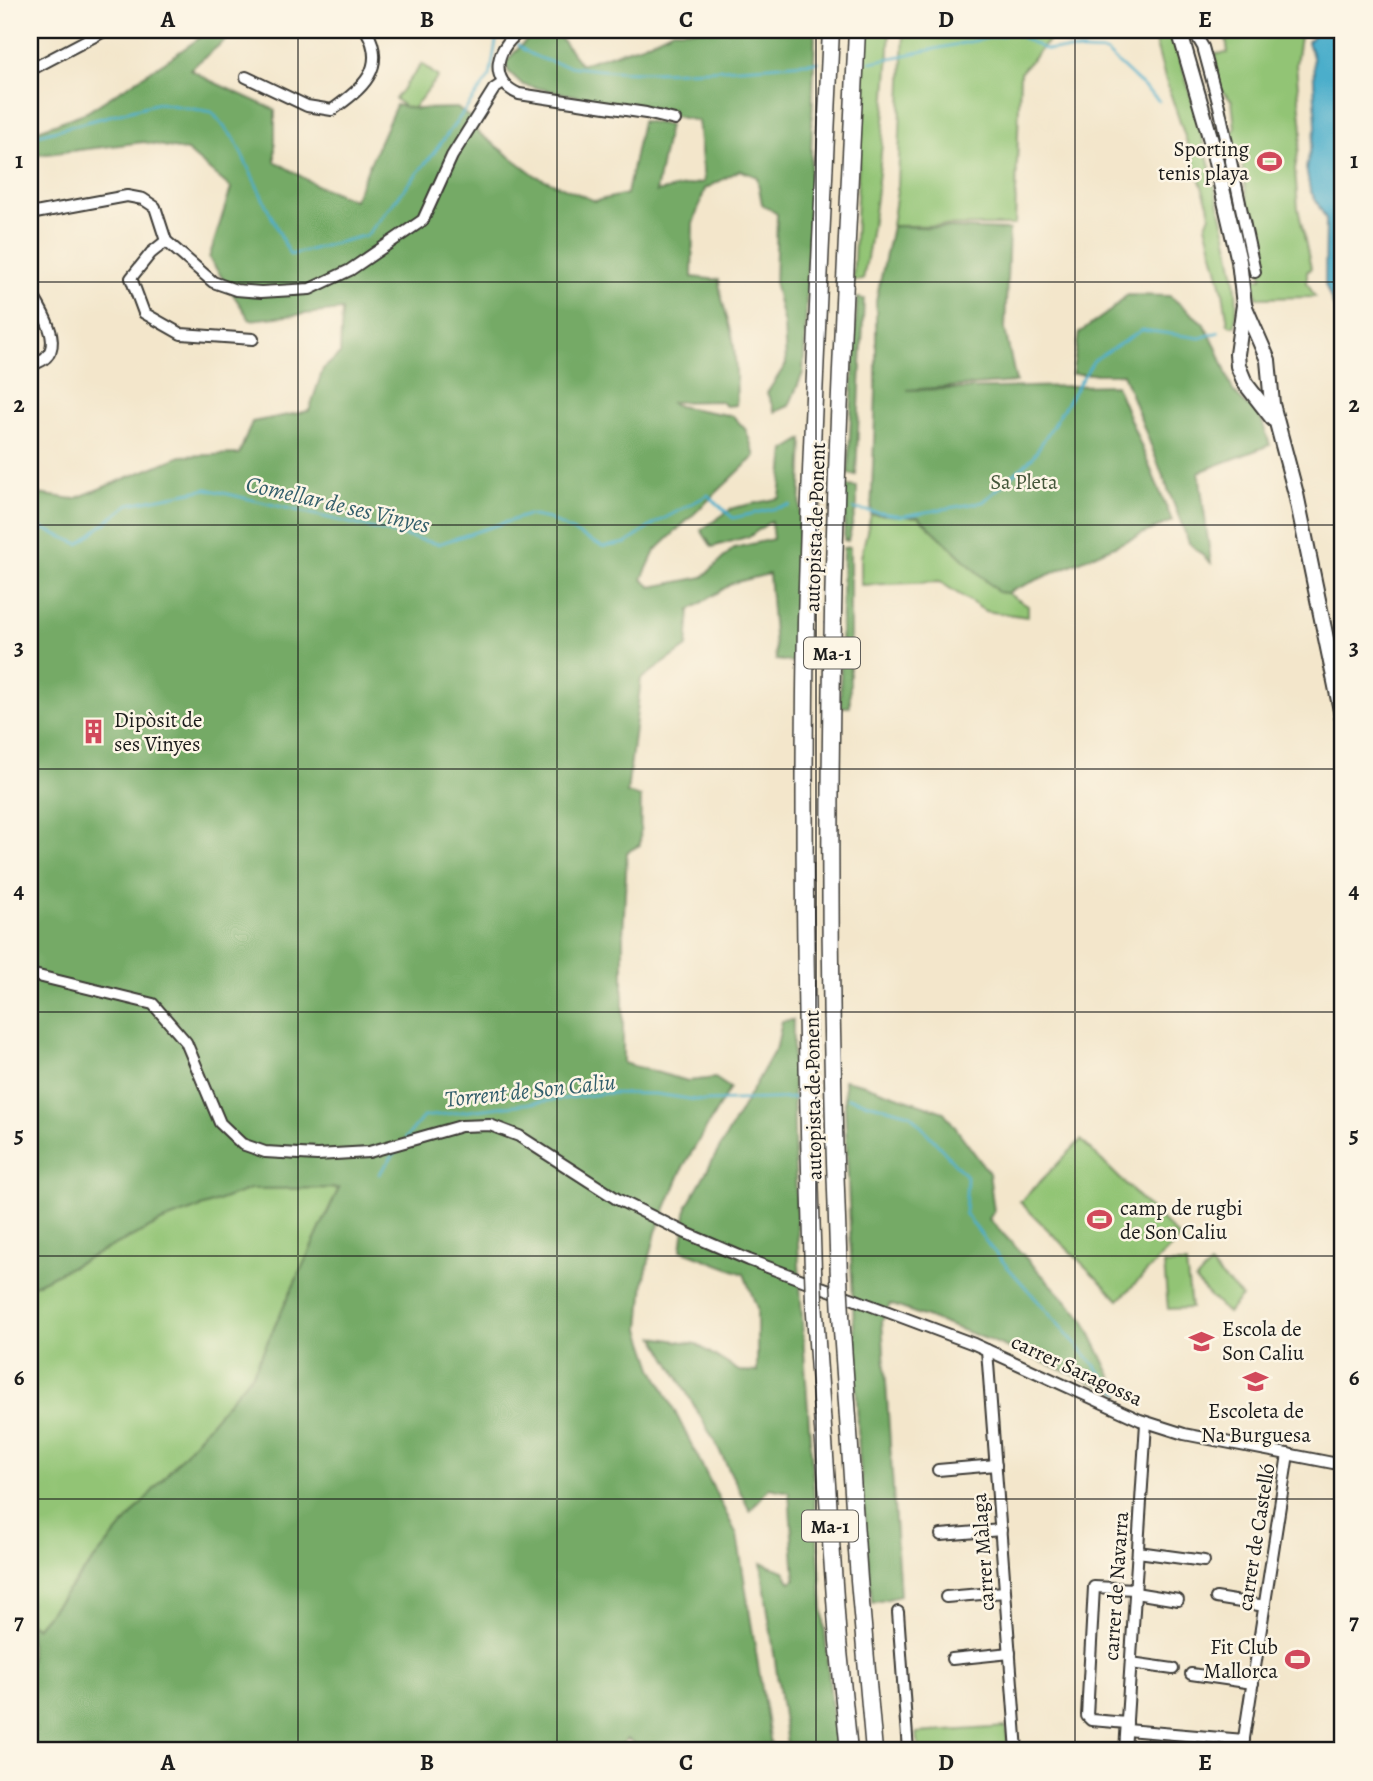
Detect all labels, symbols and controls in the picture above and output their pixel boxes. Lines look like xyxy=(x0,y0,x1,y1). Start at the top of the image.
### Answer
text: A xyxy=(160,4,176,35)
text: B xyxy=(420,4,434,35)
text: C xyxy=(679,4,693,35)
text: D xyxy=(938,4,954,35)
text: E xyxy=(1198,4,1212,35)
place label: Sporting tenis playa xyxy=(1158,135,1249,187)
text: 1 xyxy=(15,145,23,176)
text: 1 xyxy=(1350,145,1358,176)
sports icon: Sporting tenis playa xyxy=(1255,147,1283,175)
text: 2 xyxy=(13,389,25,420)
text: 2 xyxy=(1348,389,1360,420)
street label: autopista de Ponent xyxy=(798,441,832,613)
water label: Comellar de ses Vinyes xyxy=(243,468,433,541)
park label: Sa Pleta xyxy=(990,468,1058,496)
text: 3 xyxy=(14,632,24,663)
text: 3 xyxy=(1349,632,1359,663)
road number: Ma-1 xyxy=(804,638,860,668)
place label: Dipòsit de ses Vinyes xyxy=(114,706,202,758)
building icon: Dipòsit de ses Vinyes xyxy=(80,718,108,746)
text: 4 xyxy=(14,875,25,906)
text: 4 xyxy=(1349,875,1360,906)
street label: autopista de Ponent xyxy=(798,1010,828,1180)
water label: Torrent de Son Caliu xyxy=(443,1066,617,1115)
text: 5 xyxy=(14,1119,24,1150)
text: 5 xyxy=(1349,1119,1359,1150)
place label: camp de rugbi de Son Caliu xyxy=(1120,1194,1243,1246)
sports icon: camp de rugbi de Son Caliu xyxy=(1086,1206,1114,1234)
place label: Escola de Son Caliu xyxy=(1222,1315,1305,1367)
street label: carrer Saragossa xyxy=(1007,1327,1147,1413)
school or university icon: Escola de Son Caliu xyxy=(1188,1327,1216,1355)
text: 6 xyxy=(14,1362,25,1393)
text: 6 xyxy=(1349,1362,1360,1393)
school or university icon: Escoleta de Na Burguesa xyxy=(1242,1368,1270,1396)
place label: Escoleta de Na Burguesa xyxy=(1201,1397,1311,1449)
street label: carrer de Castelló xyxy=(1230,1461,1282,1613)
street label: carrer Màlaga xyxy=(965,1492,1001,1612)
road number: Ma-1 xyxy=(802,1510,858,1542)
street label: carrer de Navarra xyxy=(1097,1510,1135,1661)
text: 7 xyxy=(14,1606,24,1637)
text: 7 xyxy=(1349,1606,1359,1637)
place label: Fit Club Mallorca xyxy=(1204,1633,1278,1685)
sports icon: Fit Club Mallorca xyxy=(1284,1645,1312,1673)
text: A xyxy=(160,1747,176,1778)
text: B xyxy=(420,1747,434,1778)
text: C xyxy=(679,1747,693,1778)
text: D xyxy=(938,1747,954,1778)
text: E xyxy=(1198,1747,1212,1778)

